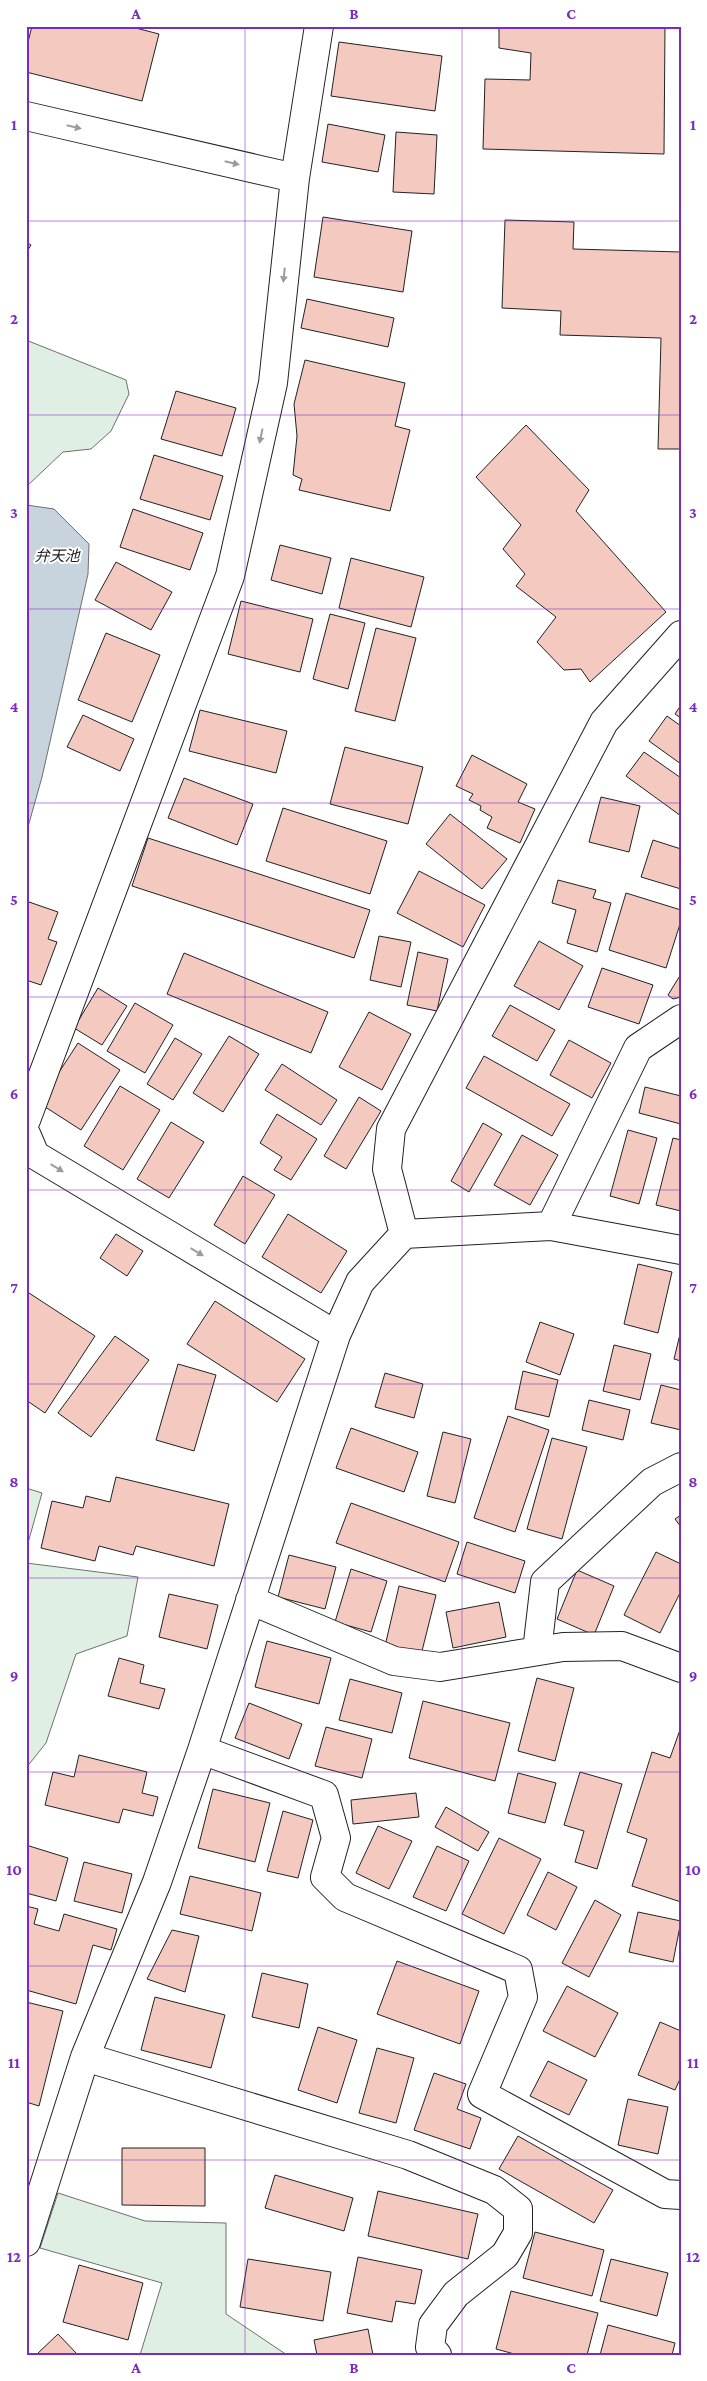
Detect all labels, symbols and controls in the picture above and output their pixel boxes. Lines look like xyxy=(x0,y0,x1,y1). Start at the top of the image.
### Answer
text: A xyxy=(130,5,141,22)
text: B xyxy=(349,5,359,22)
text: C xyxy=(566,5,576,22)
text: 1 xyxy=(11,116,17,133)
text: 1 xyxy=(690,116,696,133)
one-way arrow xyxy=(66,123,81,131)
one-way arrow xyxy=(225,159,240,167)
one-way arrow xyxy=(280,267,288,283)
text: 2 xyxy=(10,310,18,327)
text: 2 xyxy=(689,310,697,327)
one-way arrow xyxy=(257,428,265,443)
text: 3 xyxy=(10,504,18,521)
text: 3 xyxy=(689,504,697,521)
water label: 弁天池 xyxy=(34,548,81,564)
text: 4 xyxy=(10,698,19,715)
text: 4 xyxy=(689,698,698,715)
text: 5 xyxy=(10,891,18,908)
text: 5 xyxy=(689,891,697,908)
text: 6 xyxy=(10,1085,18,1102)
text: 6 xyxy=(689,1085,697,1102)
one-way arrow xyxy=(51,1164,64,1173)
one-way arrow xyxy=(190,1247,203,1256)
text: 7 xyxy=(10,1279,18,1296)
text: 7 xyxy=(689,1279,697,1296)
text: 8 xyxy=(9,1473,19,1490)
text: 8 xyxy=(688,1473,698,1490)
text: 9 xyxy=(10,1667,18,1684)
text: 9 xyxy=(689,1667,697,1684)
text: 10 xyxy=(6,1861,22,1878)
text: 10 xyxy=(685,1861,701,1878)
text: 11 xyxy=(8,2054,20,2071)
text: 11 xyxy=(687,2054,699,2071)
text: 12 xyxy=(7,2248,21,2265)
text: 12 xyxy=(686,2248,700,2265)
text: A xyxy=(130,2359,141,2376)
text: B xyxy=(349,2359,359,2376)
text: C xyxy=(566,2359,576,2376)

